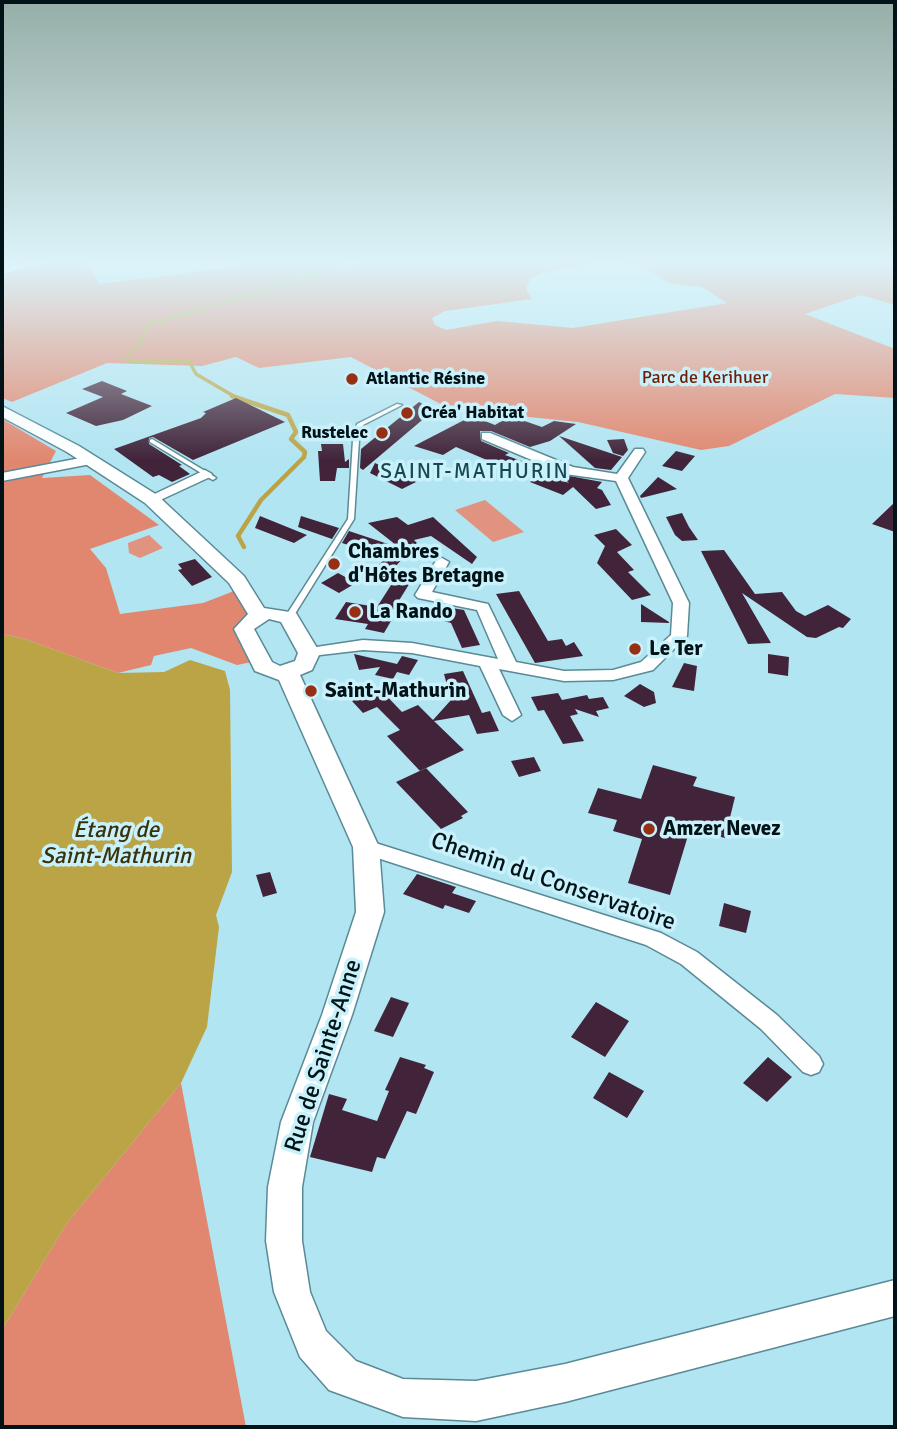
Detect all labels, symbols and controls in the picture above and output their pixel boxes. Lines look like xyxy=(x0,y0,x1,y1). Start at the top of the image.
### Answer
park label: Parc de Kerihuer xyxy=(642,367,768,389)
place label: Atlantic Résine xyxy=(366,368,485,390)
marker: Atlantic Résine xyxy=(344,371,360,387)
place label: Créa' Habitat xyxy=(421,402,524,424)
marker: Créa' Habitat xyxy=(399,405,415,421)
place label: Rustelec xyxy=(301,422,368,444)
marker: Rustelec xyxy=(374,425,390,441)
district label: SAINT-MATHURIN xyxy=(382,459,568,485)
place label: Chambres d'Hôtes Bretagne xyxy=(348,539,505,589)
marker: Chambres d'Hôtes Bretagne xyxy=(326,556,342,572)
place label: La Rando xyxy=(369,599,453,625)
marker: La Rando xyxy=(347,604,363,620)
place label: Le Ter xyxy=(649,636,702,662)
marker: Le Ter xyxy=(627,641,643,657)
place label: Saint-Mathurin xyxy=(325,678,466,704)
marker: Saint-Mathurin xyxy=(303,683,319,699)
place label: Amzer Nevez xyxy=(663,816,781,842)
water label: Étang de Saint-Mathurin xyxy=(41,817,191,871)
marker: Amzer Nevez xyxy=(641,821,657,837)
street label: Chemin du Conservatoire xyxy=(427,827,679,937)
street label: Rue de Sainte-Anne xyxy=(279,956,369,1156)

